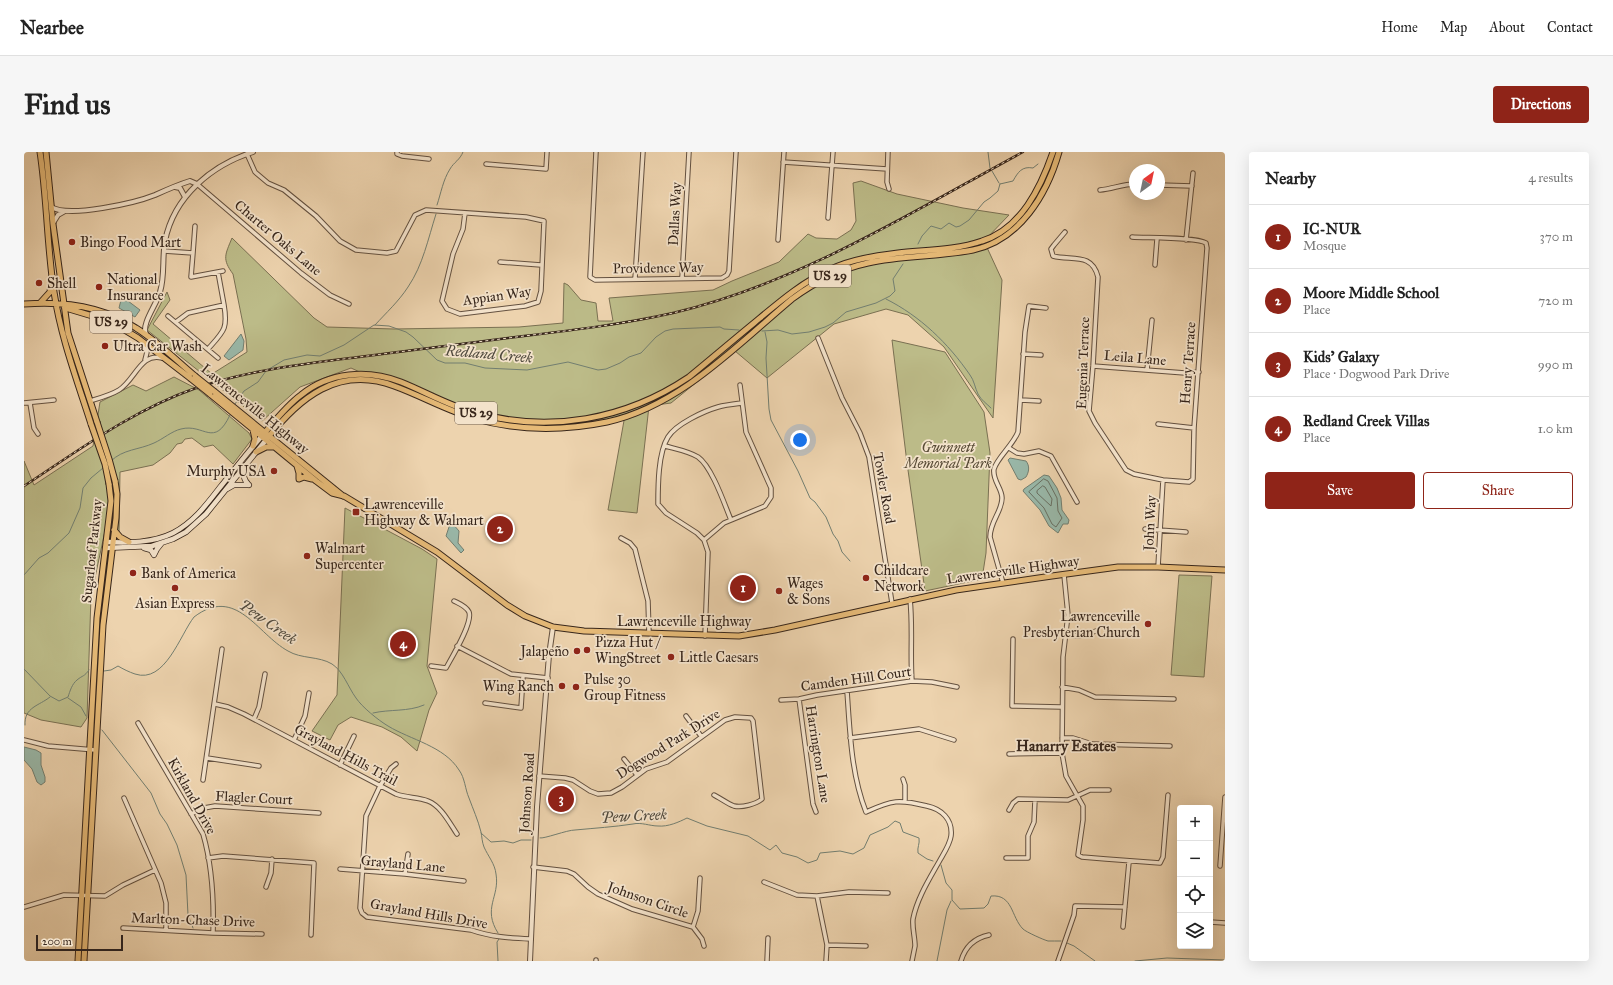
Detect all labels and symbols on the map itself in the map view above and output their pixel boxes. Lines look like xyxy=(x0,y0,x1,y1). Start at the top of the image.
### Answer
north arrow xyxy=(1129,164,1165,200)
street label: Dallas Way xyxy=(665,181,685,246)
street label: Charter Oaks Lane xyxy=(231,197,325,279)
place label: Bingo Food Mart xyxy=(80,234,181,251)
marker: Bingo Food Mart xyxy=(67,237,77,247)
street label: Providence Way xyxy=(612,259,704,277)
road number: US 29 xyxy=(809,265,851,287)
place label: National Insurance xyxy=(107,271,164,304)
place label: Shell xyxy=(47,275,76,292)
marker: Shell xyxy=(34,278,44,288)
marker: National Insurance xyxy=(94,282,104,292)
street label: Appian Way xyxy=(461,283,533,309)
road number: US 29 xyxy=(90,311,132,333)
street label: Eugenia Terrace xyxy=(1073,316,1093,410)
street label: Henry Terrace xyxy=(1177,321,1199,405)
place label: Ultra Car Wash xyxy=(113,338,202,355)
marker: Ultra Car Wash xyxy=(100,341,110,351)
water label: Redland Creek xyxy=(444,341,534,367)
street label: Leila Lane xyxy=(1103,347,1167,369)
street label: Lawrenceville Highway xyxy=(198,360,313,458)
road number: US 29 xyxy=(455,402,497,424)
your location xyxy=(790,430,810,450)
park label: Gwinnett Memorial Park xyxy=(902,439,993,472)
street label: Towler Road xyxy=(869,451,899,525)
place label: Murphy USA xyxy=(187,463,267,480)
marker: Murphy USA xyxy=(269,466,279,476)
street label: John Way xyxy=(1140,494,1161,553)
place label: Lawrenceville Highway & Walmart xyxy=(364,496,484,529)
street label: Sugarloaf Parkway xyxy=(78,498,106,604)
marker: Lawrenceville Highway & Walmart xyxy=(351,507,361,517)
pin: 2 xyxy=(487,514,513,544)
place label: Walmart Supercenter xyxy=(315,540,385,573)
marker: Walmart Supercenter xyxy=(302,551,312,561)
street label: Lawrenceville Highway xyxy=(945,552,1081,588)
place label: Childcare Network xyxy=(874,562,929,595)
place label: Bank of America xyxy=(141,565,236,582)
marker: Bank of America xyxy=(128,568,138,578)
pin: 1 xyxy=(730,573,756,603)
marker: Childcare Network xyxy=(861,573,871,583)
place label: Wages & Sons xyxy=(787,575,830,608)
marker: Asian Express xyxy=(170,583,180,593)
marker: Wages & Sons xyxy=(774,586,784,596)
place label: Asian Express xyxy=(134,595,215,612)
water label: Pew Creek xyxy=(236,596,300,648)
place label: Lawrenceville Presbyterian Church xyxy=(1023,608,1140,641)
street label: Lawrenceville Highway xyxy=(617,613,751,630)
marker: Lawrenceville Presbyterian Church xyxy=(1143,619,1153,629)
pin: 4 xyxy=(390,629,416,659)
place label: Pizza Hut / WingStreet xyxy=(595,634,661,667)
place label: Jalapeño xyxy=(518,643,569,661)
marker: Pizza Hut / WingStreet xyxy=(582,645,592,655)
marker: Jalapeño xyxy=(572,646,582,656)
place label: Little Caesars xyxy=(679,649,758,666)
marker: Little Caesars xyxy=(666,652,676,662)
street label: Camden Hill Court xyxy=(800,663,912,695)
place label: Pulse 30 Group Fitness xyxy=(584,671,666,704)
place label: Wing Ranch xyxy=(483,678,554,695)
marker: Wing Ranch xyxy=(557,681,567,691)
marker: Pulse 30 Group Fitness xyxy=(571,682,581,692)
street label: Harrington Lane xyxy=(802,704,834,804)
street label: Dogwood Park Drive xyxy=(613,705,723,783)
street label: Grayland Hills Trail xyxy=(291,721,401,790)
district label: Hanarry Estates xyxy=(1016,737,1117,756)
street label: Johnson Road xyxy=(516,752,539,836)
street label: Kirkland Drive xyxy=(164,755,220,837)
pin: 3 xyxy=(548,784,574,814)
street label: Flagler Court xyxy=(215,787,293,809)
water label: Pew Creek xyxy=(601,805,668,827)
street label: Grayland Lane xyxy=(360,852,446,876)
street label: Johnson Circle xyxy=(603,878,691,923)
street label: Grayland Hills Drive xyxy=(369,895,489,933)
street label: Marlton-Chase Drive xyxy=(131,909,256,931)
scale bar xyxy=(36,933,123,952)

